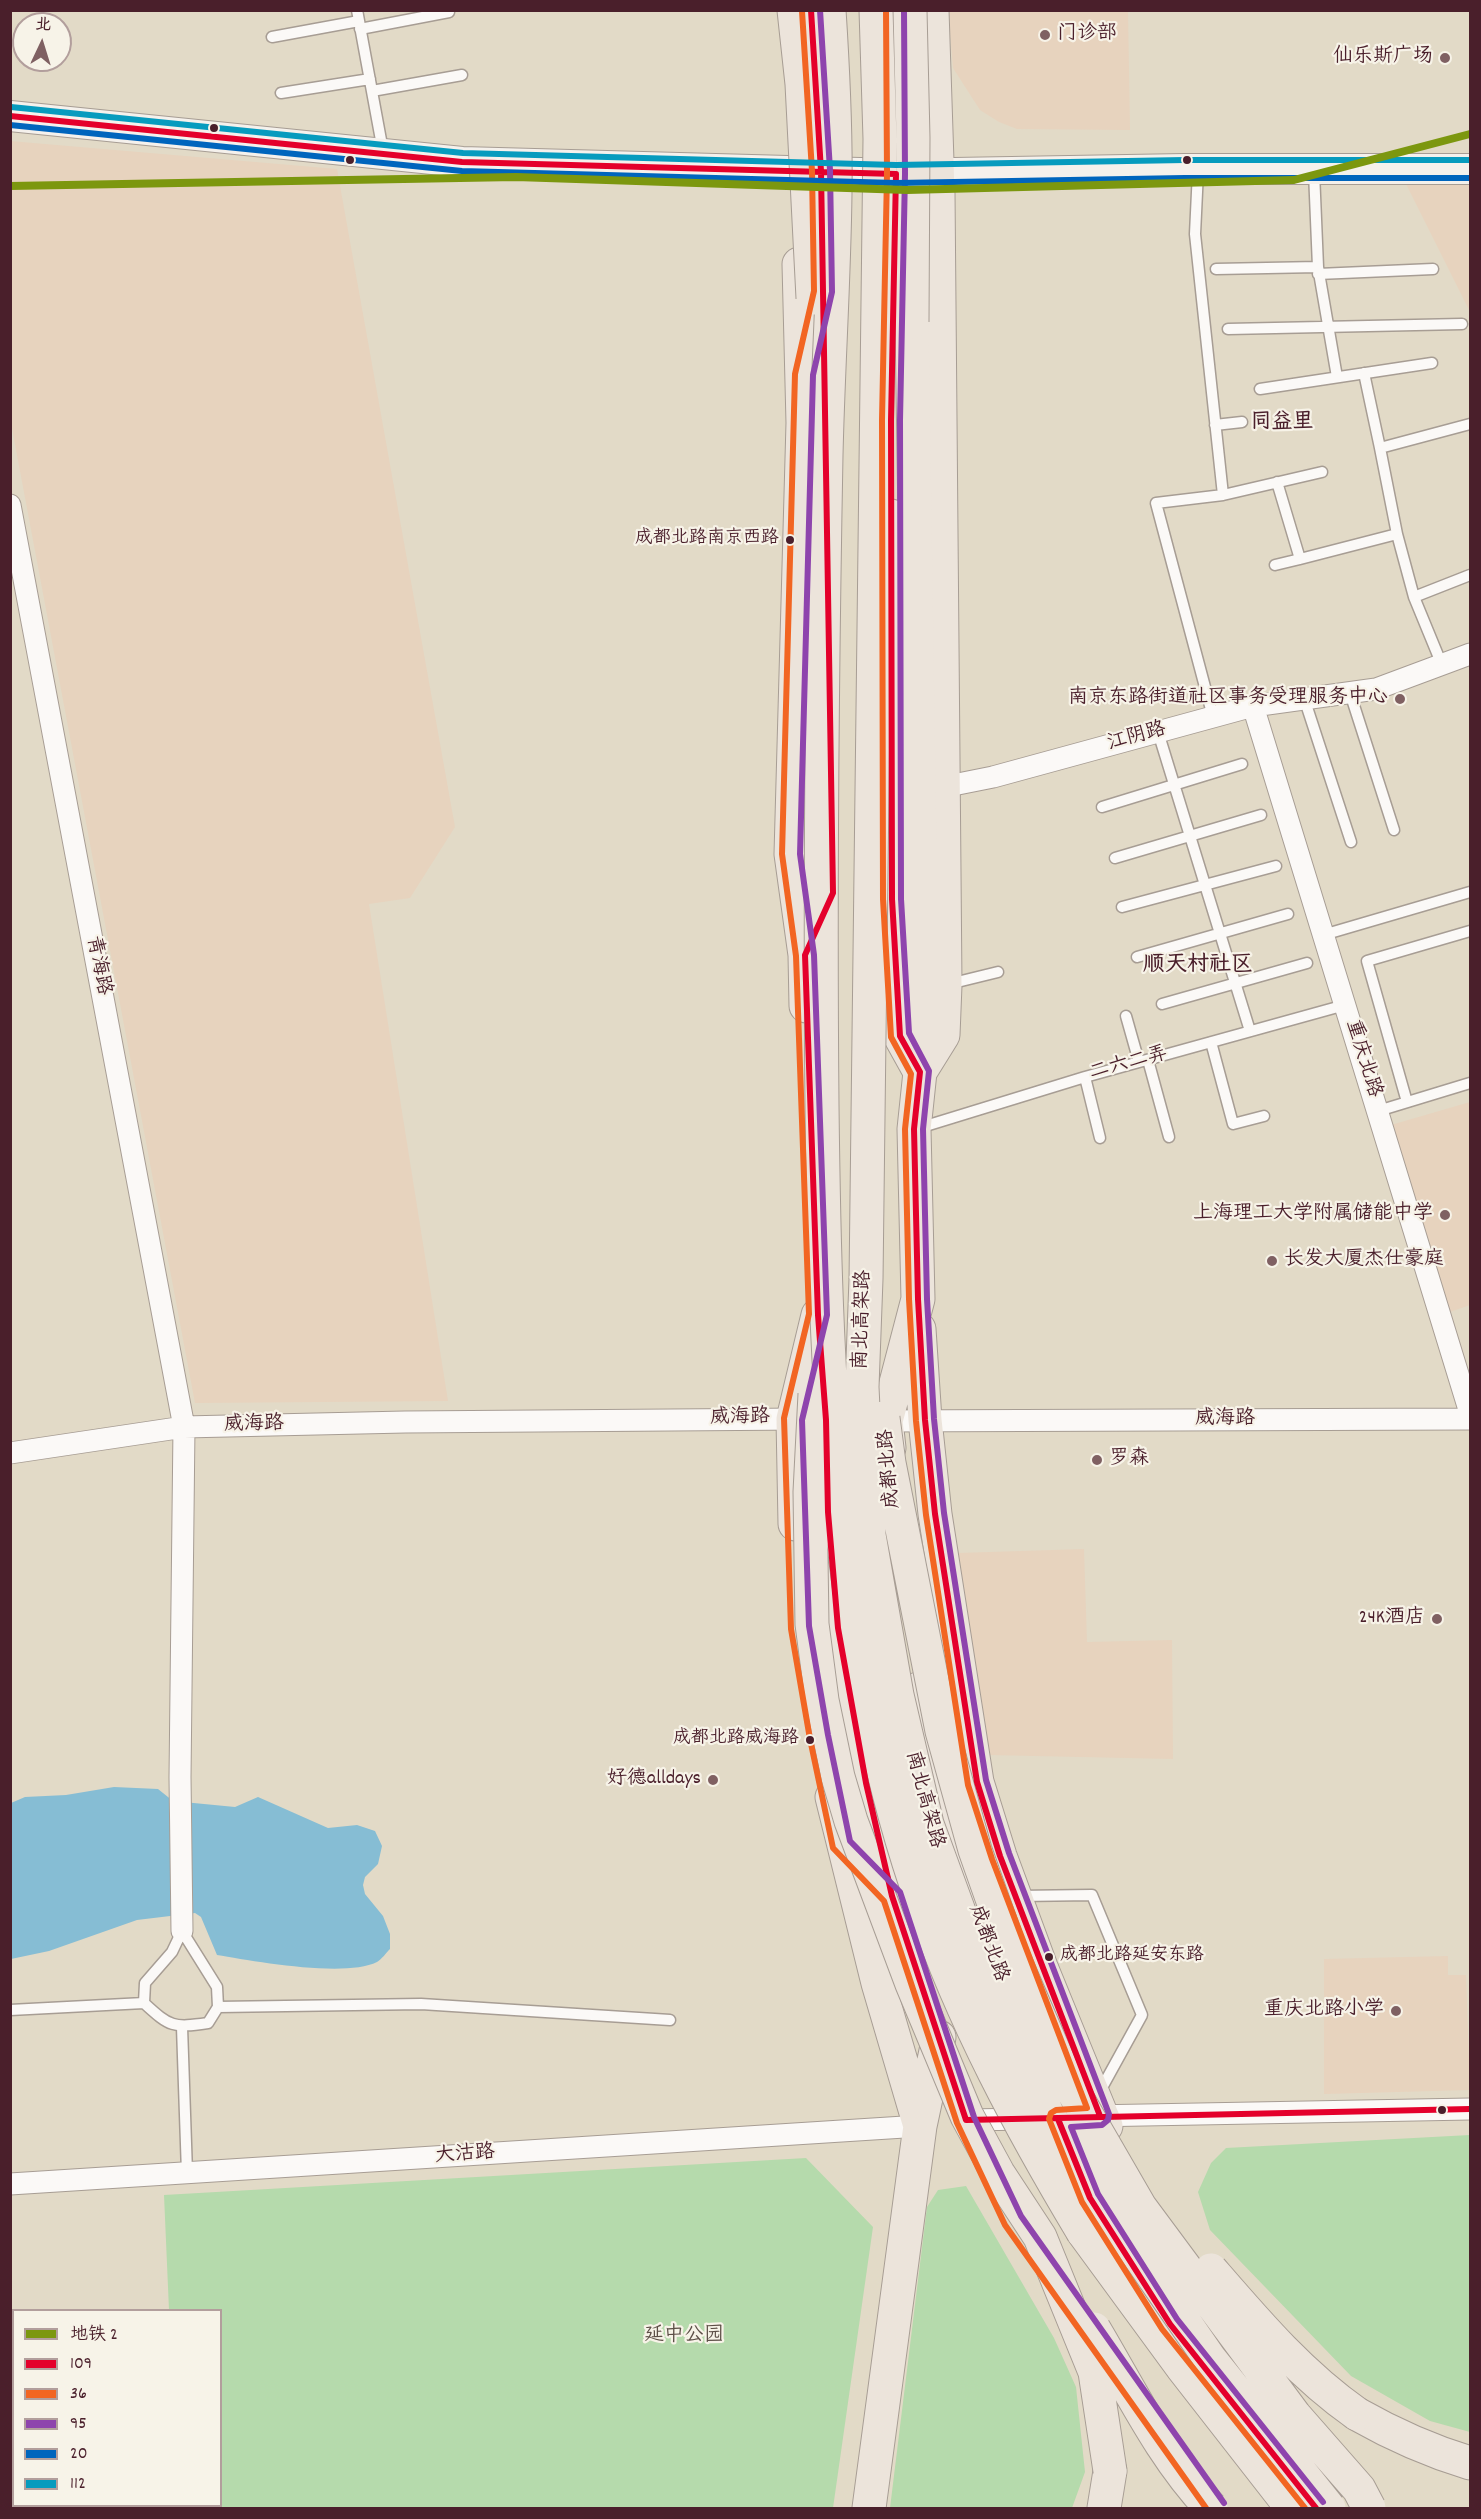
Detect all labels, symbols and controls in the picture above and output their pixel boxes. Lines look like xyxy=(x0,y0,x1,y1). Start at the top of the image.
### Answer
north arrow xyxy=(12,12,72,72)
text: 北 xyxy=(34,14,52,38)
place label: 门诊部 xyxy=(1057,23,1117,47)
marker: 门诊部 xyxy=(1038,28,1052,42)
place label: 仙乐斯广场 xyxy=(1333,46,1433,70)
marker: 仙乐斯广场 xyxy=(1438,51,1452,65)
unlabelled marker xyxy=(208,122,220,134)
unlabelled marker xyxy=(344,154,356,166)
unlabelled marker xyxy=(1181,154,1193,166)
district label: 同益里 xyxy=(1251,411,1313,437)
place label: 成都北路南京西路 xyxy=(635,529,779,551)
marker: 成都北路南京西路 xyxy=(784,534,796,546)
place label: 南京东路街道社区事务受理服务中心 xyxy=(1068,687,1388,711)
marker: 南京东路街道社区事务受理服务中心 xyxy=(1393,692,1407,706)
street label: 江阴路 xyxy=(1105,719,1169,757)
street label: 青海路 xyxy=(79,934,115,998)
district label: 顺天村社区 xyxy=(1143,954,1253,980)
street label: 重庆北路 xyxy=(1339,1017,1385,1101)
street label: 二六二弄 xyxy=(1087,1043,1171,1087)
place label: 上海理工大学附属储能中学 xyxy=(1193,1203,1433,1227)
marker: 上海理工大学附属储能中学 xyxy=(1438,1208,1452,1222)
place label: 长发大厦杰仕豪庭 xyxy=(1284,1249,1444,1273)
marker: 长发大厦杰仕豪庭 xyxy=(1265,1254,1279,1268)
street label: 南北高架路 xyxy=(850,1270,878,1370)
street label: 威海路 xyxy=(710,1406,770,1432)
street label: 威海路 xyxy=(1195,1408,1255,1432)
street label: 威海路 xyxy=(224,1413,284,1439)
street label: 成都北路 xyxy=(876,1428,906,1510)
place label: 罗森 xyxy=(1109,1448,1149,1472)
marker: 罗森 xyxy=(1090,1453,1104,1467)
place label: 24K酒店 xyxy=(1359,1607,1425,1631)
marker: 24K酒店 xyxy=(1430,1612,1444,1626)
place label: 成都北路威海路 xyxy=(673,1729,799,1751)
marker: 成都北路威海路 xyxy=(804,1734,816,1746)
street label: 南北高架路 xyxy=(898,1749,948,1851)
place label: 好德alldays xyxy=(607,1768,701,1792)
marker: 好德alldays xyxy=(706,1773,720,1787)
street label: 成都北路 xyxy=(962,1902,1012,1986)
place label: 成都北路延安东路 xyxy=(1060,1946,1204,1968)
marker: 成都北路延安东路 xyxy=(1043,1951,1055,1963)
place label: 重庆北路小学 xyxy=(1264,1999,1384,2023)
marker: 重庆北路小学 xyxy=(1389,2004,1403,2018)
unlabelled marker xyxy=(1436,2104,1448,2116)
street label: 大沽路 xyxy=(434,2142,496,2170)
legend xyxy=(12,2309,222,2507)
text: 地铁 2 xyxy=(70,2323,118,2348)
park label: 延中公园 xyxy=(644,2325,724,2349)
text: 109 xyxy=(70,2352,92,2377)
text: 36 xyxy=(70,2382,87,2407)
text: 95 xyxy=(70,2412,87,2437)
text: 20 xyxy=(70,2442,88,2467)
text: 112 xyxy=(70,2472,86,2497)

